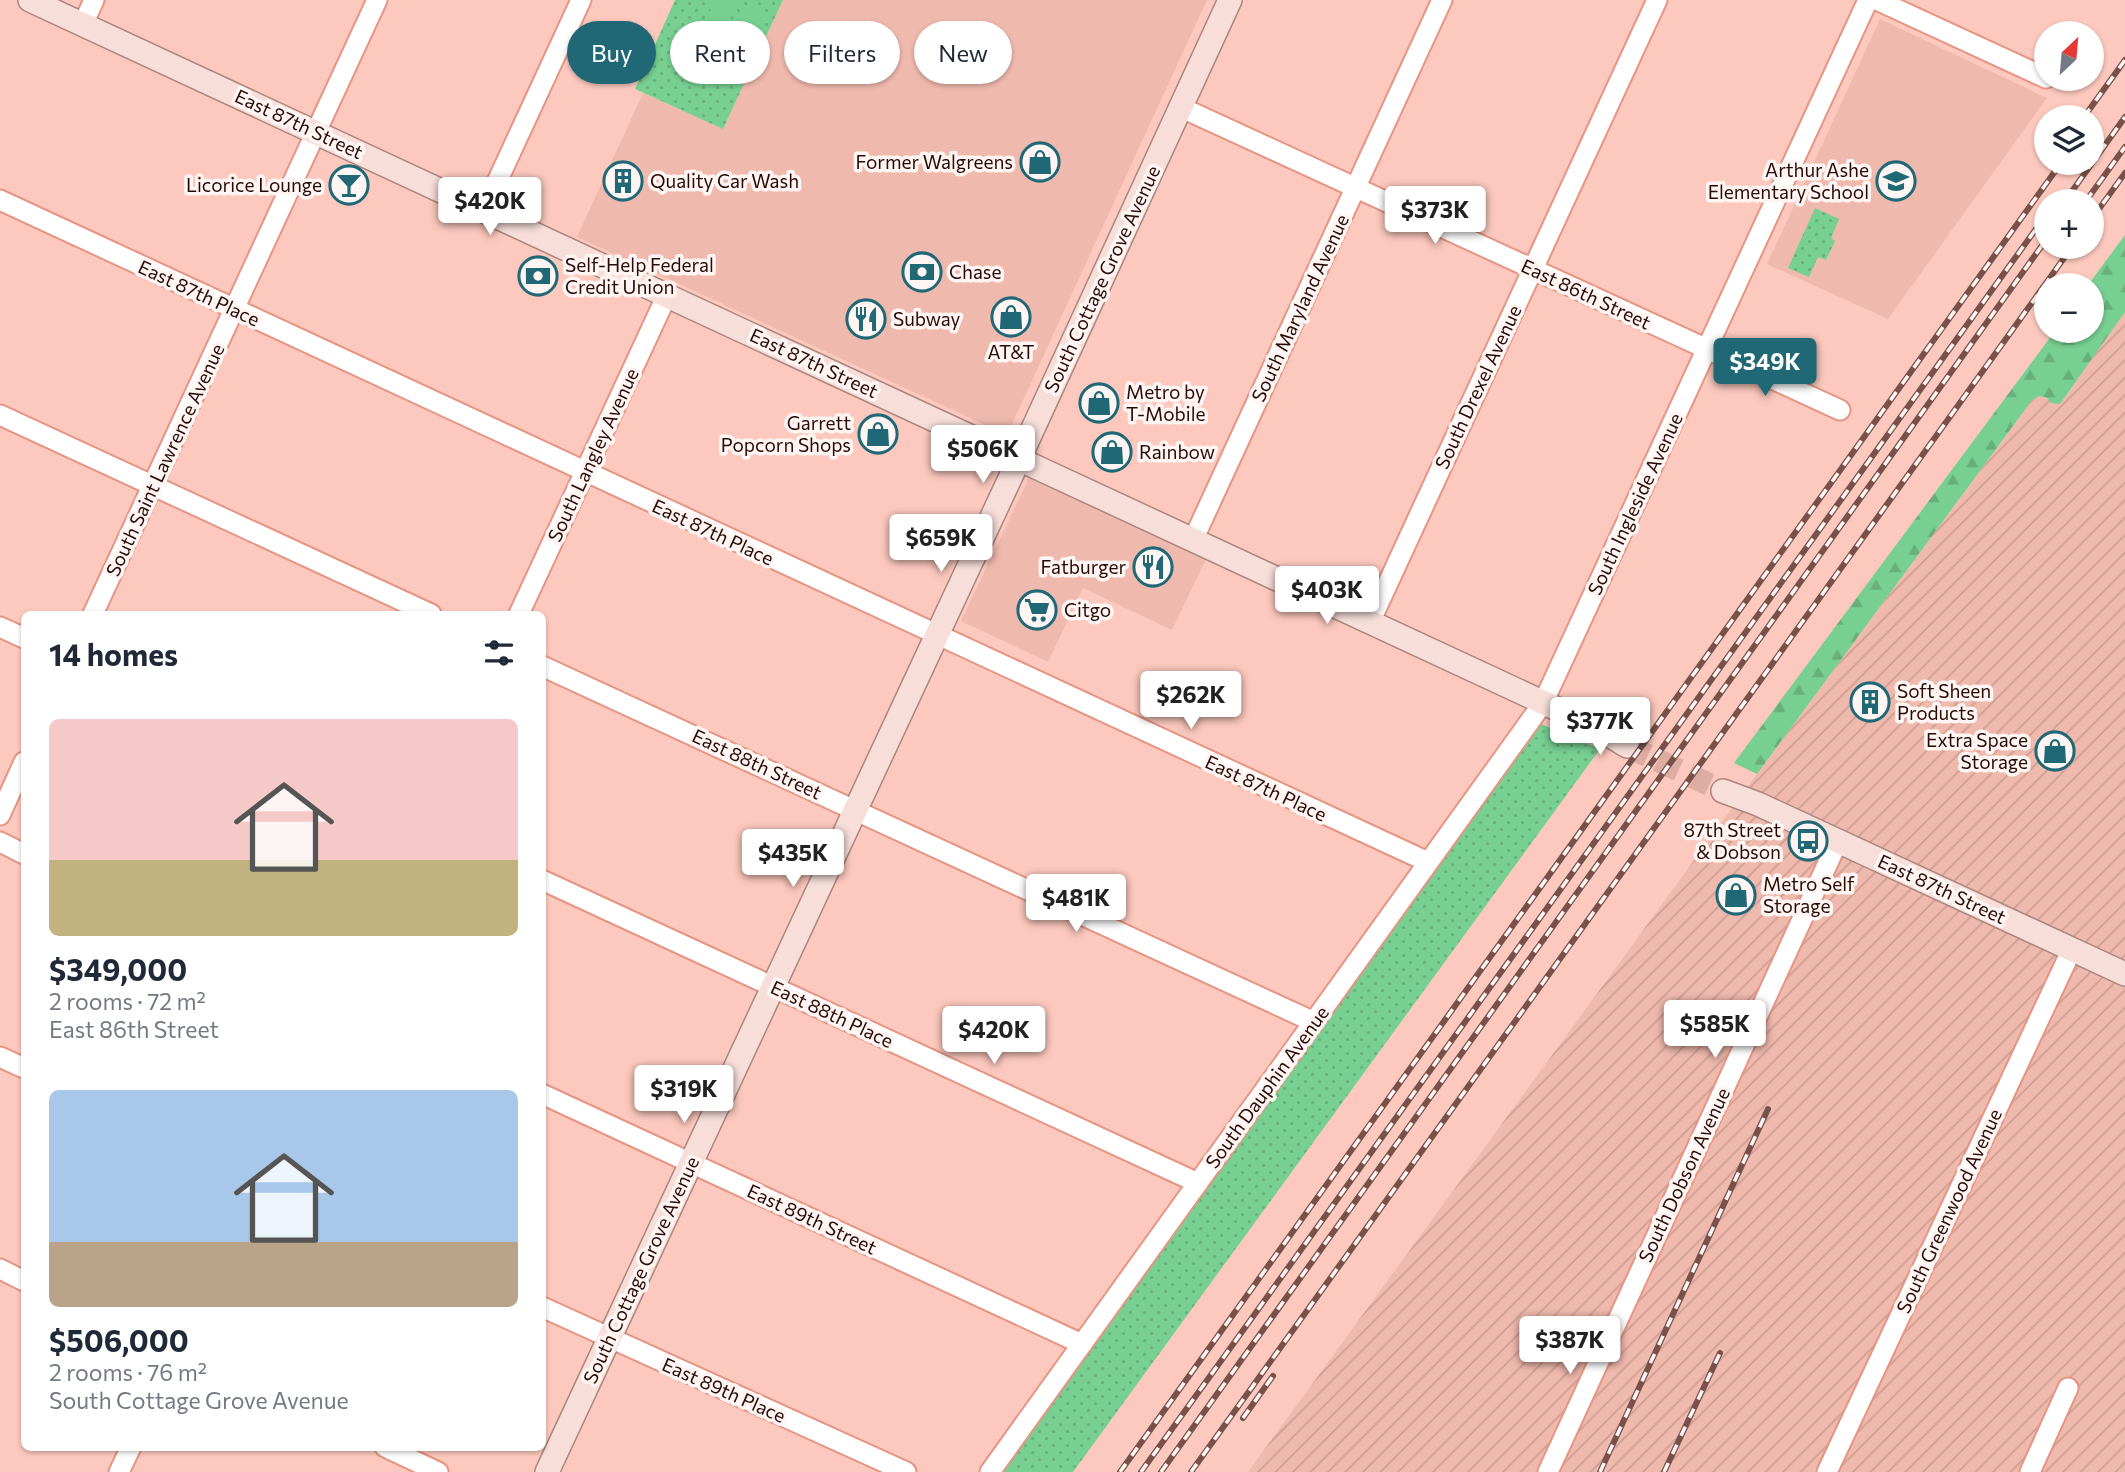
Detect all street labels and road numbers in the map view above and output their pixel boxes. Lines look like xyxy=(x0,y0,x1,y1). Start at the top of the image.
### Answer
street label: East 87th Street xyxy=(231,84,367,163)
street label: South Cottage Grove Avenue xyxy=(1039,162,1164,396)
street label: South Maryland Avenue xyxy=(1246,210,1353,405)
street label: East 86th Street xyxy=(1518,253,1655,334)
street label: East 87th Place xyxy=(135,254,264,331)
street label: South Drexel Avenue xyxy=(1429,301,1526,472)
street label: East 87th Street xyxy=(746,323,882,402)
street label: South Saint Lawrence Avenue xyxy=(100,340,229,580)
street label: South Langley Avenue xyxy=(542,364,643,545)
street label: South Ingleside Avenue xyxy=(1582,409,1687,599)
street label: East 87th Place xyxy=(649,493,778,570)
street label: East 88th Street xyxy=(689,723,826,804)
street label: East 87th Place xyxy=(1202,749,1331,826)
street label: East 87th Street xyxy=(1874,849,2010,928)
street label: East 88th Place xyxy=(767,975,897,1052)
street label: South Dauphin Avenue xyxy=(1200,1001,1333,1172)
street label: South Dobson Avenue xyxy=(1633,1084,1734,1266)
street label: South Greenwood Avenue xyxy=(1891,1105,2006,1317)
street label: South Cottage Grove Avenue xyxy=(578,1153,703,1387)
street label: East 89th Street xyxy=(744,1178,881,1259)
street label: East 89th Place xyxy=(659,1352,790,1427)

